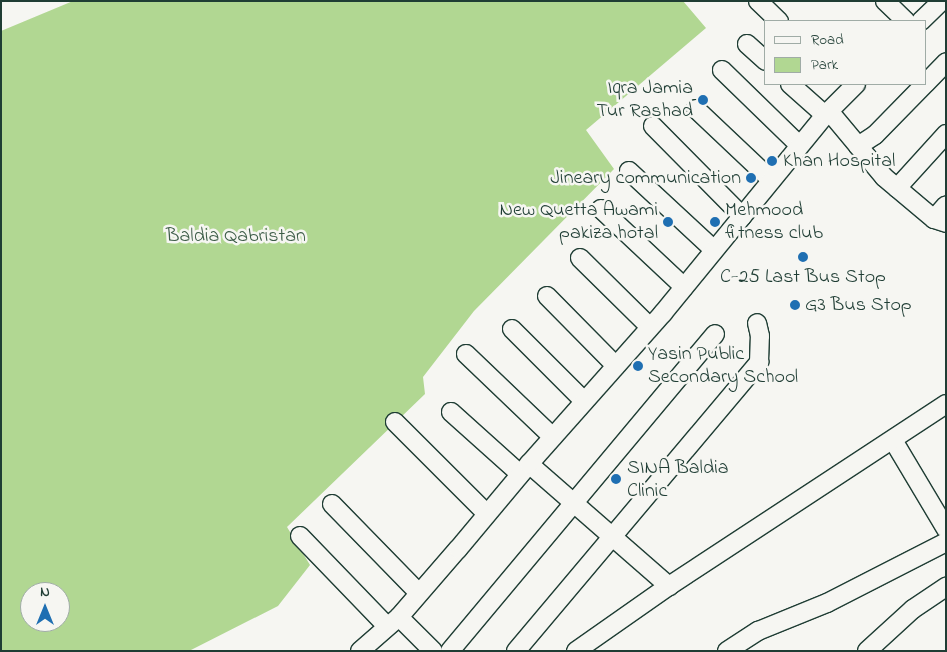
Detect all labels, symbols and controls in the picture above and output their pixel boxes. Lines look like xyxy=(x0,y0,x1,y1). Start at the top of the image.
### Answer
legend xyxy=(764,20,927,85)
text: Road xyxy=(811,29,844,51)
text: Park xyxy=(811,54,838,76)
place label: Iqra Jamia Tur Rashad xyxy=(597,76,693,123)
marker: Iqra Jamia Tur Rashad xyxy=(697,94,709,106)
place label: Khan Hospital xyxy=(783,149,895,173)
marker: Khan Hospital xyxy=(765,154,779,168)
place label: Jineary communication xyxy=(550,166,741,190)
marker: Jineary communication xyxy=(745,172,757,184)
place label: New Quetta Awami pakiza hotal xyxy=(500,198,658,245)
place label: Mehmood fitness club xyxy=(725,198,823,245)
marker: New Quetta Awami pakiza hotal xyxy=(662,216,674,228)
marker: Mehmood fitness club xyxy=(709,216,721,228)
park label: Baldia Qabristan xyxy=(166,224,306,248)
marker: C-25 Last Bus Stop xyxy=(797,251,809,263)
place label: C-25 Last Bus Stop xyxy=(720,265,886,289)
place label: G3 Bus Stop xyxy=(805,293,912,317)
marker: G3 Bus Stop xyxy=(789,299,801,311)
place label: Yasin Public Secondary School xyxy=(648,342,798,389)
marker: Yasin Public Secondary School xyxy=(632,360,644,372)
place label: SINA Baldia Clinic xyxy=(627,456,729,503)
marker: SINA Baldia Clinic xyxy=(609,472,623,486)
north arrow xyxy=(20,582,70,632)
text: N xyxy=(40,582,50,603)

